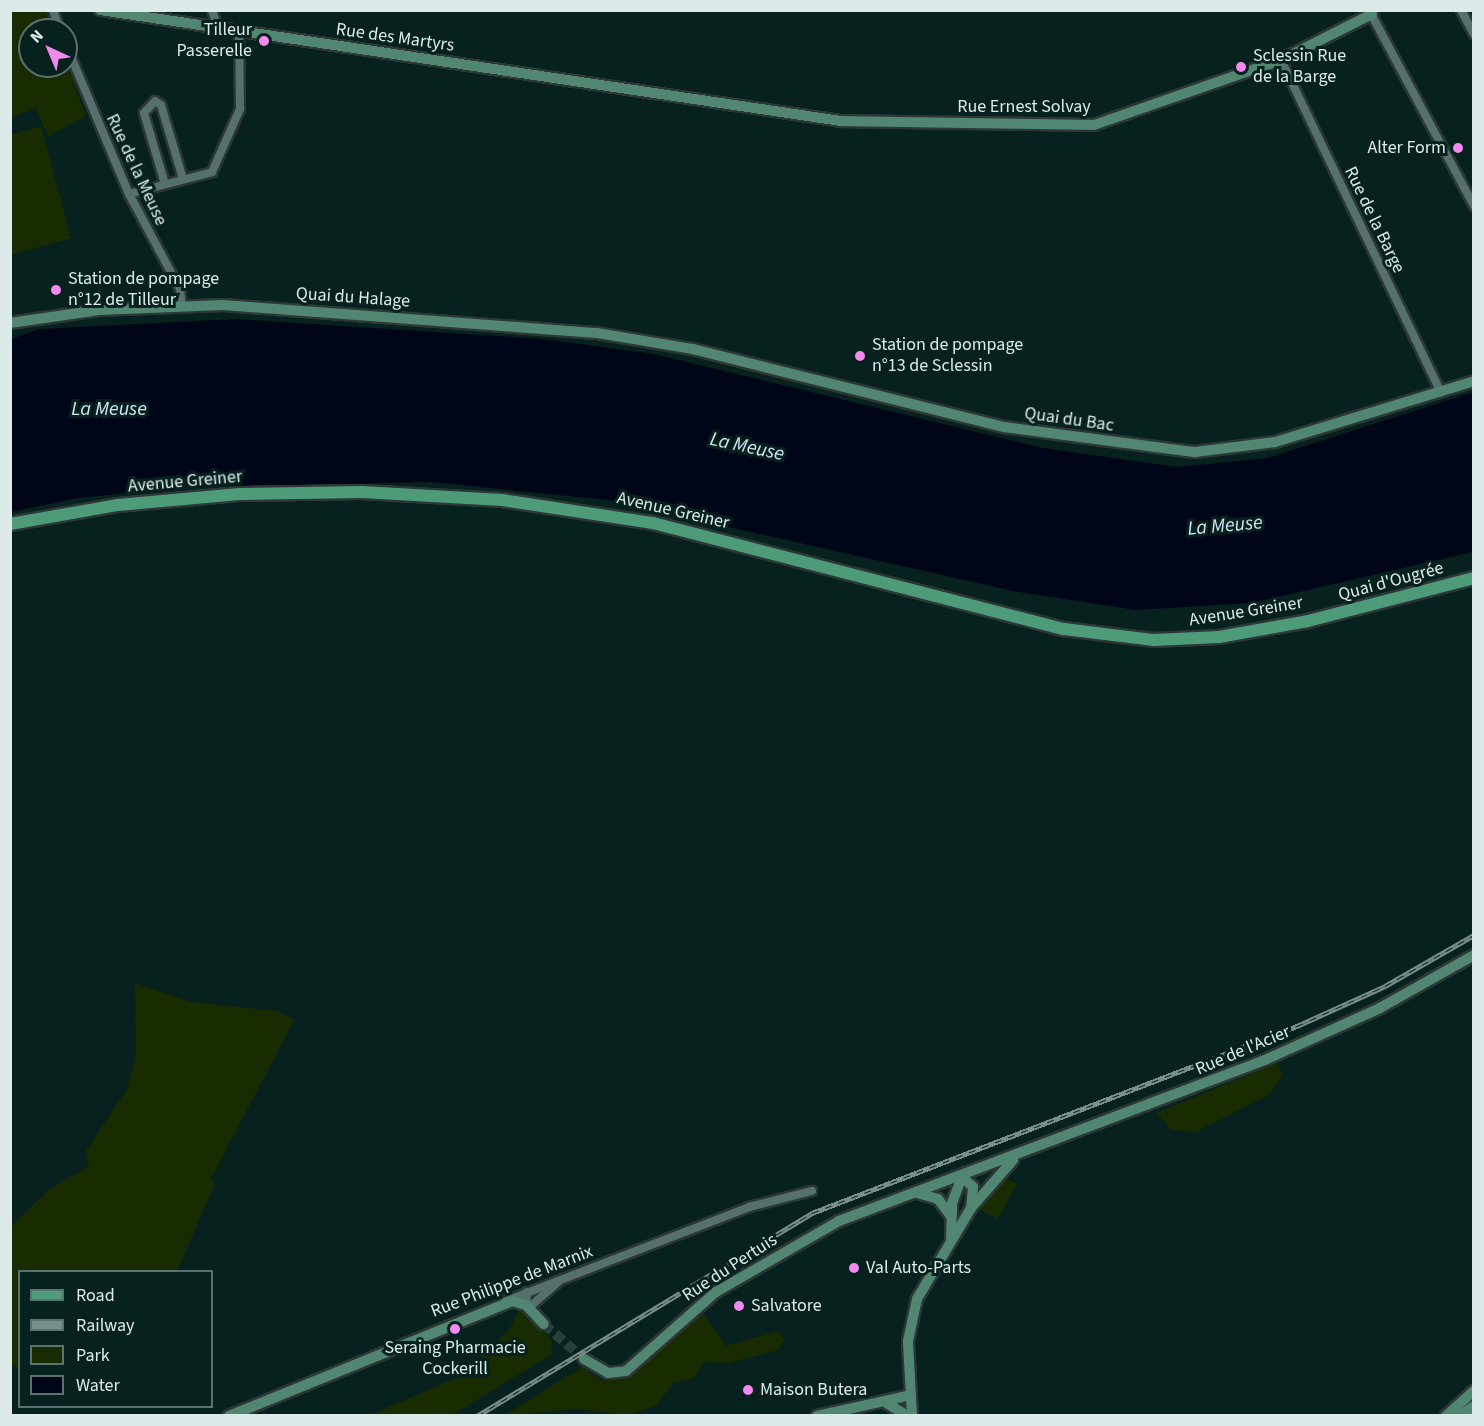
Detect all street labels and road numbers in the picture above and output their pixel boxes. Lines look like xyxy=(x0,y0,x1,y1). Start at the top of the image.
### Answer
street label: Rue des Martyrs xyxy=(334,19,456,57)
street label: Rue Ernest Solvay xyxy=(957,96,1091,118)
street label: Rue de la Meuse xyxy=(101,111,171,229)
street label: Rue de la Barge xyxy=(1339,163,1409,277)
street label: Quai du Halage xyxy=(295,283,411,313)
street label: Quai du Bac xyxy=(1023,403,1115,437)
street label: Avenue Greiner xyxy=(127,466,243,498)
street label: Avenue Greiner xyxy=(615,488,731,534)
street label: Quai d'Ougrée xyxy=(1336,558,1446,606)
street label: Avenue Greiner xyxy=(1188,592,1304,632)
street label: Rue de l'Acier xyxy=(1192,1021,1294,1081)
street label: Rue du Pertuis xyxy=(679,1229,781,1307)
street label: Rue Philippe de Marnix xyxy=(428,1241,596,1323)

